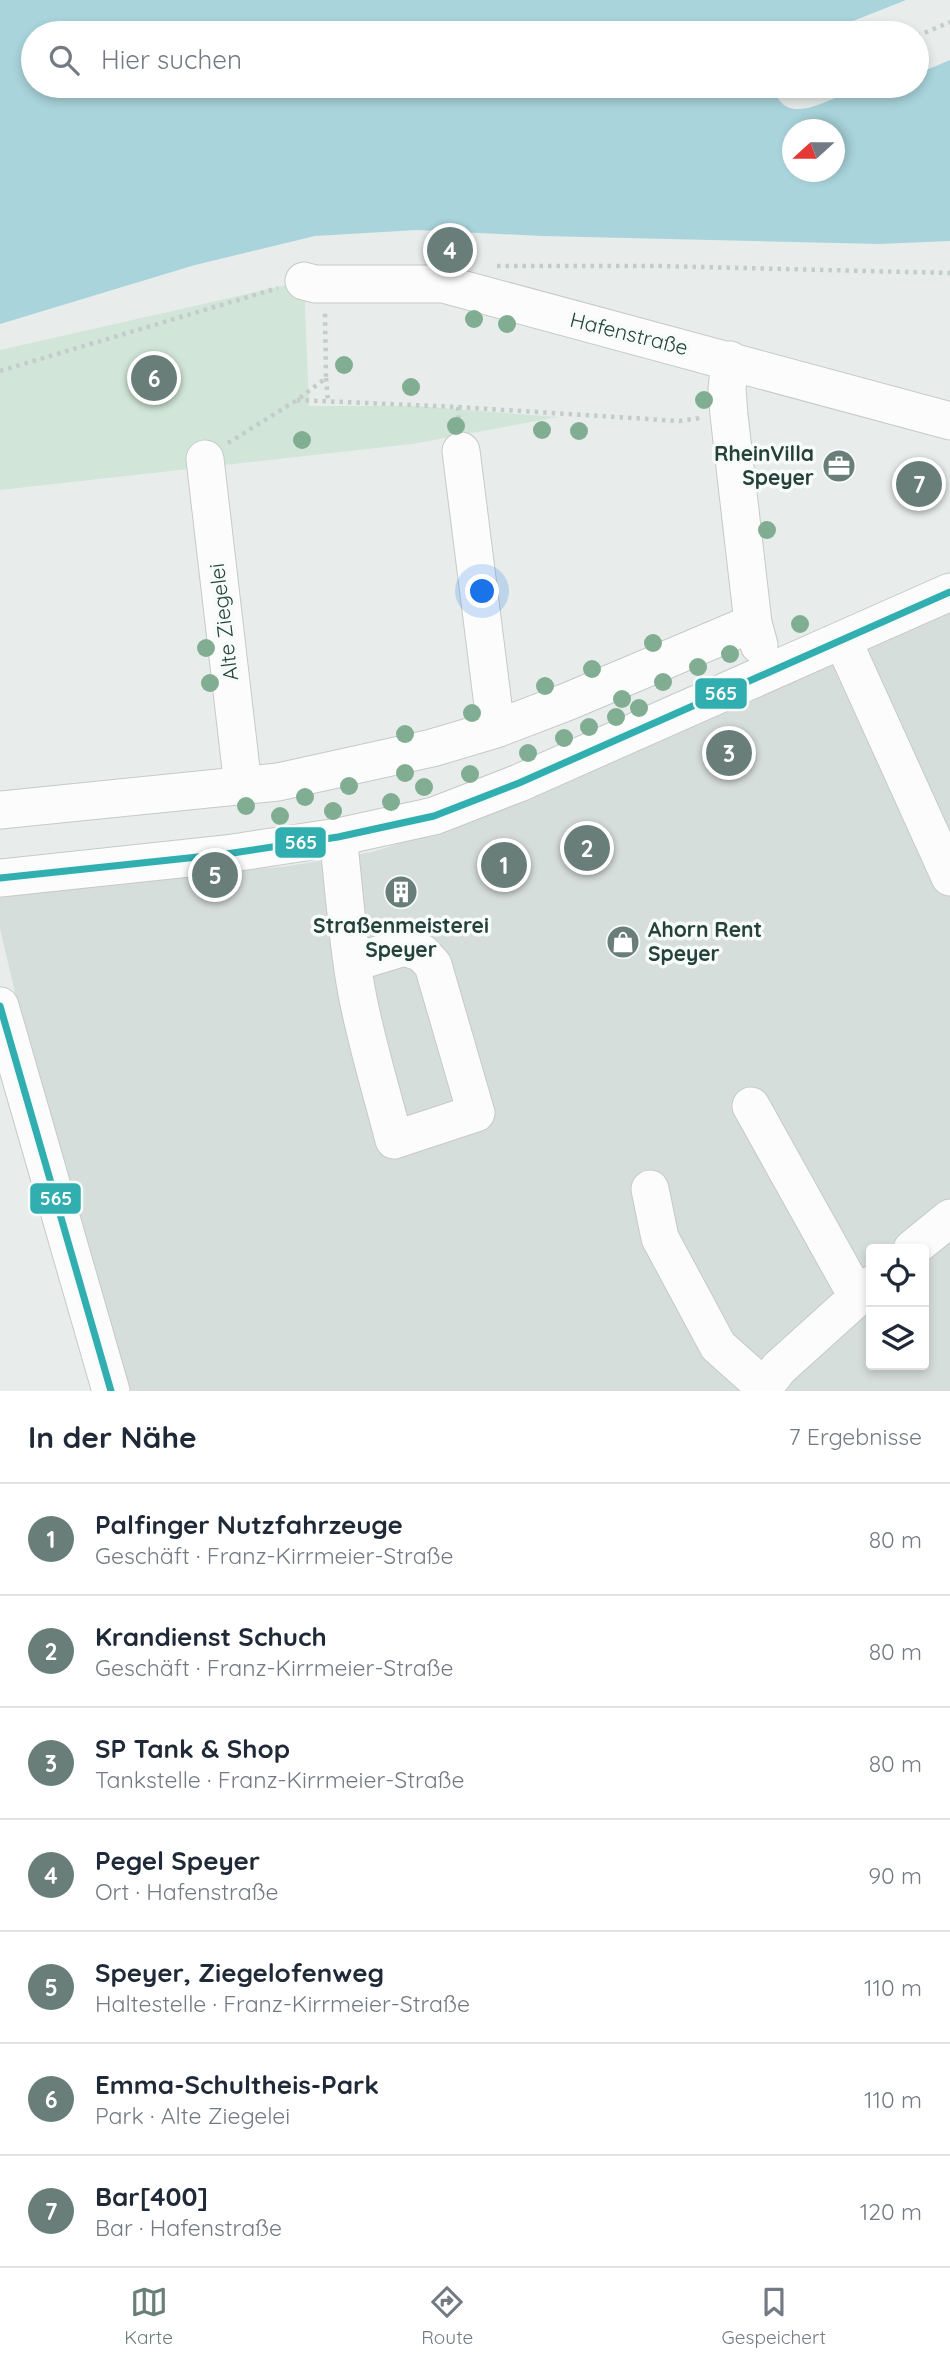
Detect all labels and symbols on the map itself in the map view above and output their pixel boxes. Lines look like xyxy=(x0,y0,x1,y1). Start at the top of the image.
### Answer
north arrow xyxy=(782,119,845,182)
pin: 4 xyxy=(427,224,473,276)
street label: Hafenstraße xyxy=(568,306,691,360)
pin: 6 xyxy=(131,352,177,404)
place label: RheinVilla Speyer xyxy=(714,440,814,490)
office icon: RheinVilla Speyer xyxy=(820,447,858,485)
pin: 7 xyxy=(896,458,942,510)
street label: Alte Ziegelei xyxy=(203,562,243,682)
your location xyxy=(465,574,499,608)
line badge: 565 xyxy=(694,677,748,710)
text: 565 xyxy=(705,681,737,705)
pin: 3 xyxy=(706,727,752,779)
pin: 2 xyxy=(564,822,610,874)
line badge: 565 xyxy=(274,826,327,859)
text: 565 xyxy=(285,830,317,854)
pin: 1 xyxy=(481,839,527,891)
pin: 5 xyxy=(192,849,238,901)
building icon: Straßenmeisterei Speyer xyxy=(382,873,420,911)
place label: Straßenmeisterei Speyer xyxy=(313,912,489,962)
place label: Ahorn Rent Speyer xyxy=(648,916,762,966)
shop icon: Ahorn Rent Speyer xyxy=(604,923,642,961)
line badge: 565 xyxy=(29,1182,82,1215)
text: 565 xyxy=(40,1186,72,1210)

